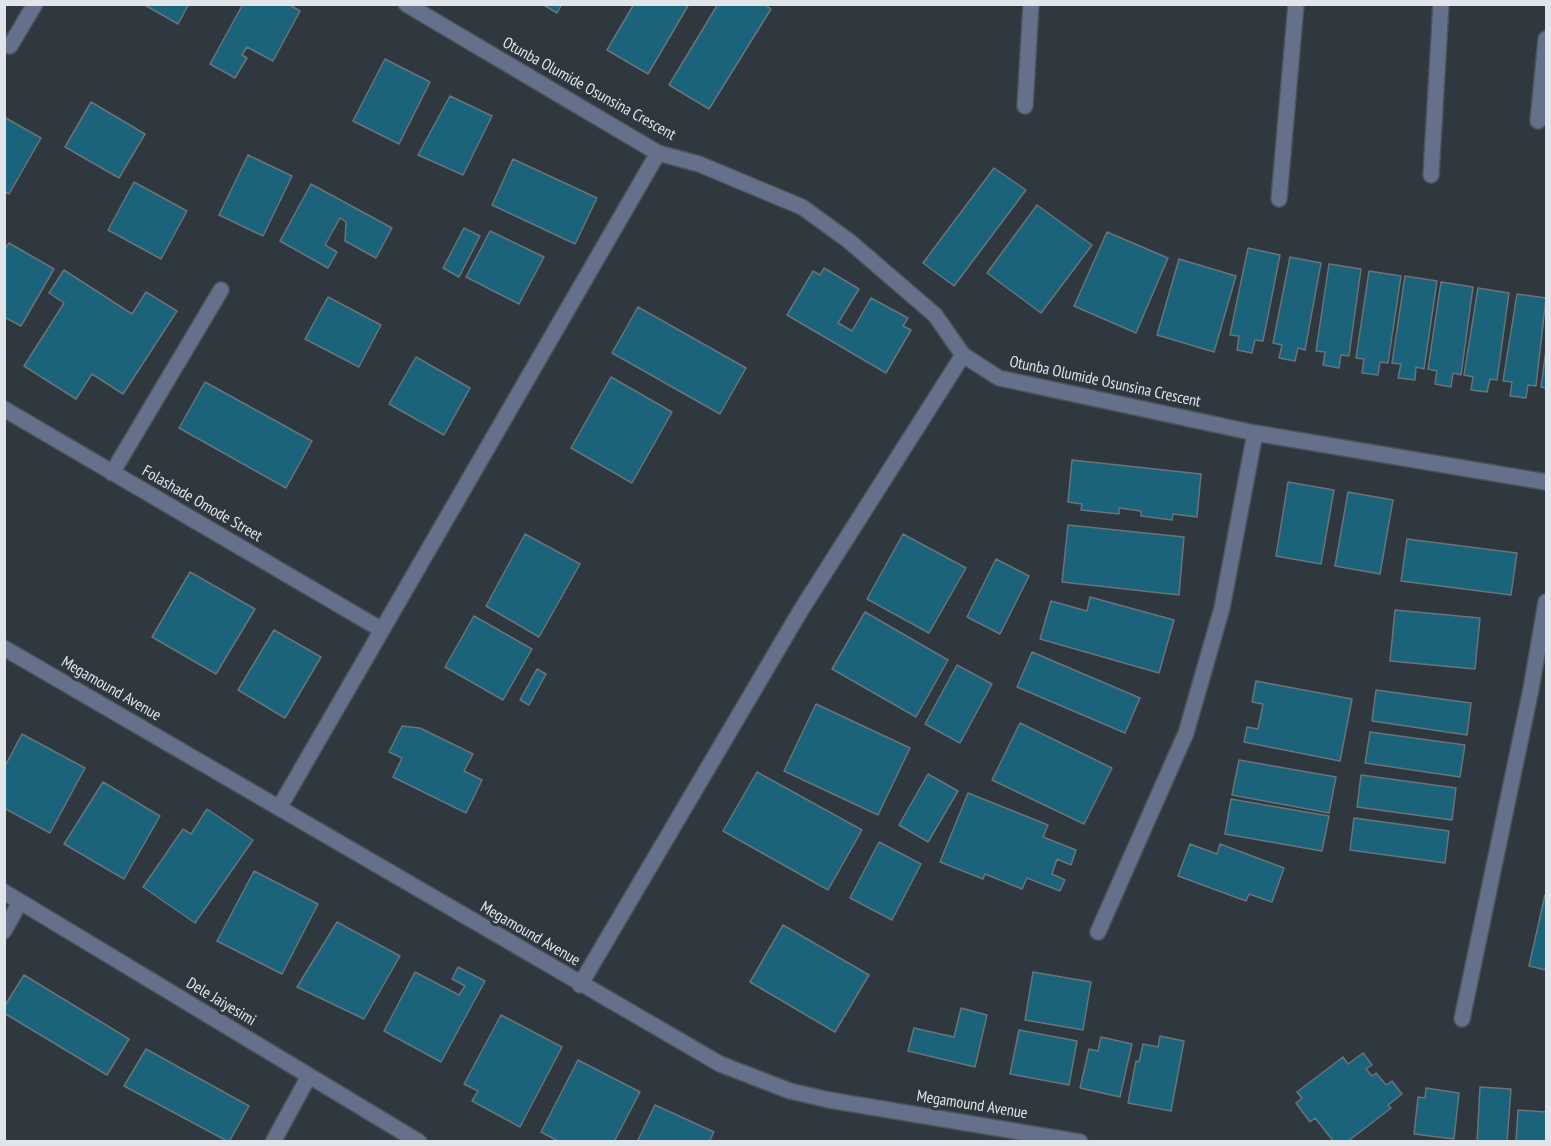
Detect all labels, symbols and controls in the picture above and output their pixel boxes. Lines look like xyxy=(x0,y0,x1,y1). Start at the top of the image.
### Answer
street label: Otunba Olumide Osunsina Crescent xyxy=(499,33,679,145)
street label: Otunba Olumide Osunsina Crescent xyxy=(1008,352,1202,412)
street label: Folashade Omode Street xyxy=(138,462,266,546)
street label: Megamound Avenue xyxy=(58,653,164,725)
street label: Megamound Avenue xyxy=(477,898,583,970)
street label: Dele Jaiyesimi xyxy=(183,974,259,1030)
street label: Megamound Avenue xyxy=(915,1087,1029,1123)

